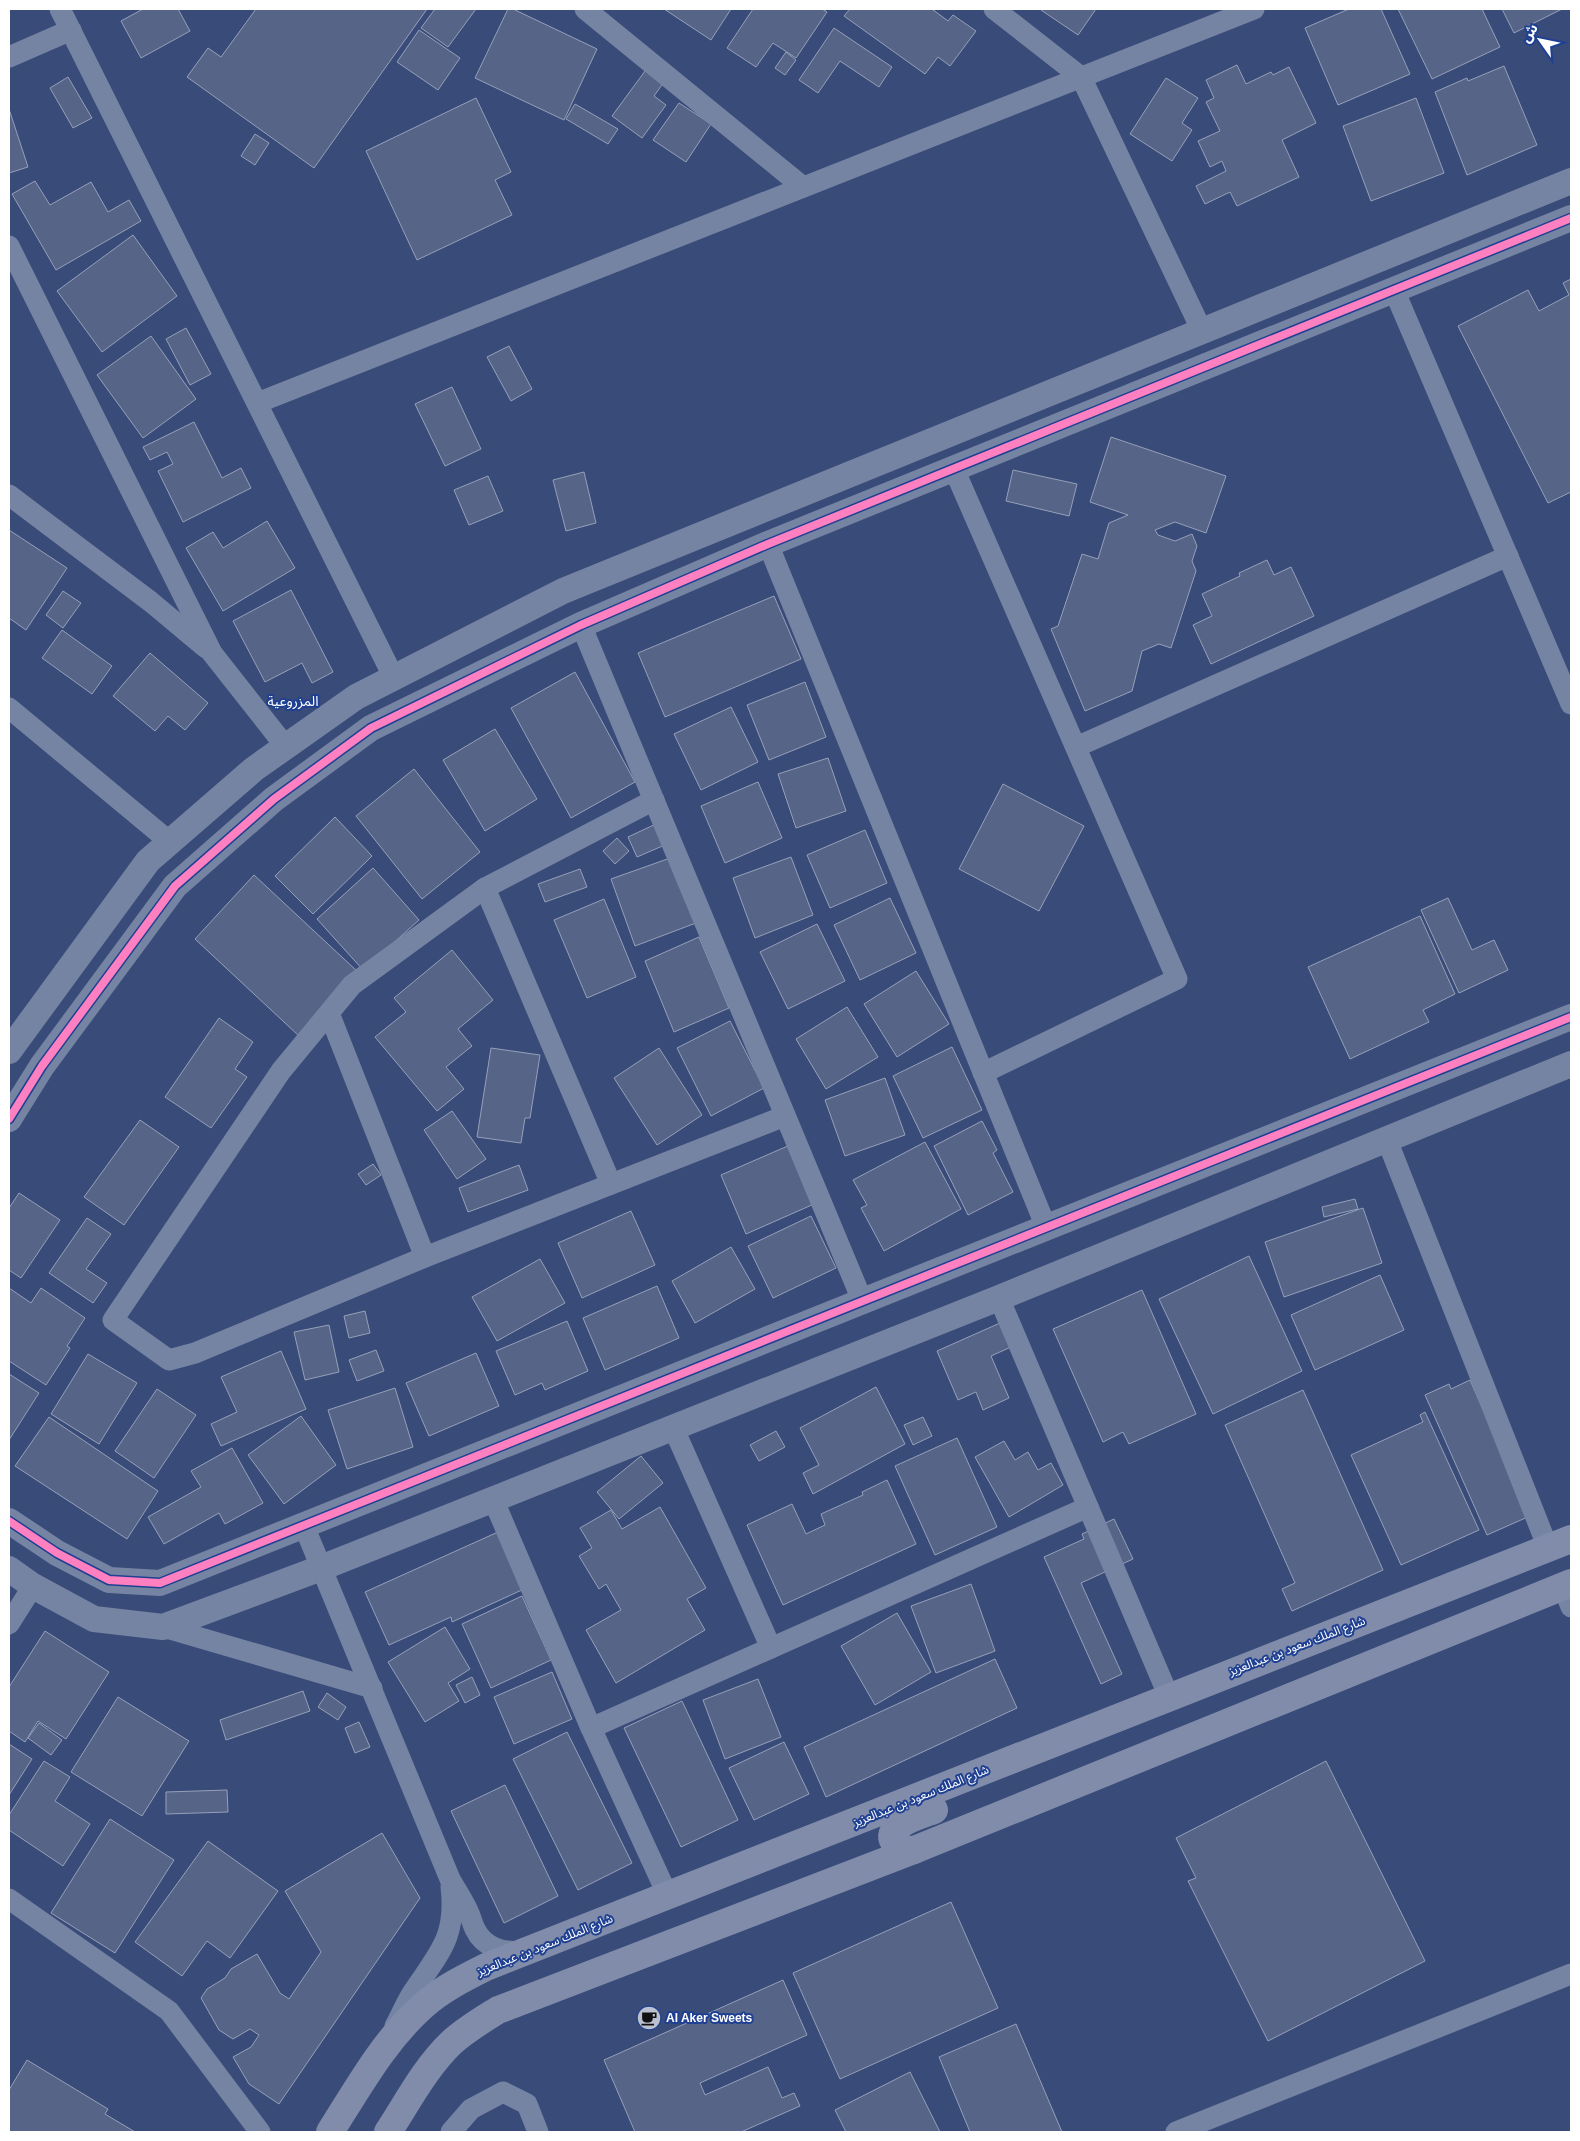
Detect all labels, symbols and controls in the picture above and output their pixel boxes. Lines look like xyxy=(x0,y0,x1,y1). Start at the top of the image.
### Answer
north arrow xyxy=(1515,15,1565,65)
text: ش xyxy=(1517,21,1541,45)
district label: المزروعية xyxy=(267,693,319,710)
street label: شارع الملك سعود بن عبدالعزيز xyxy=(1226,1614,1368,1681)
street label: شارع الملك سعود بن عبدالعزيز xyxy=(850,1762,992,1832)
street label: شارع الملك سعود بن عبدالعزيز xyxy=(474,1911,616,1981)
cafe icon: Al Aker Sweets xyxy=(636,2005,662,2031)
place label: Al Aker Sweets xyxy=(666,2011,753,2025)

